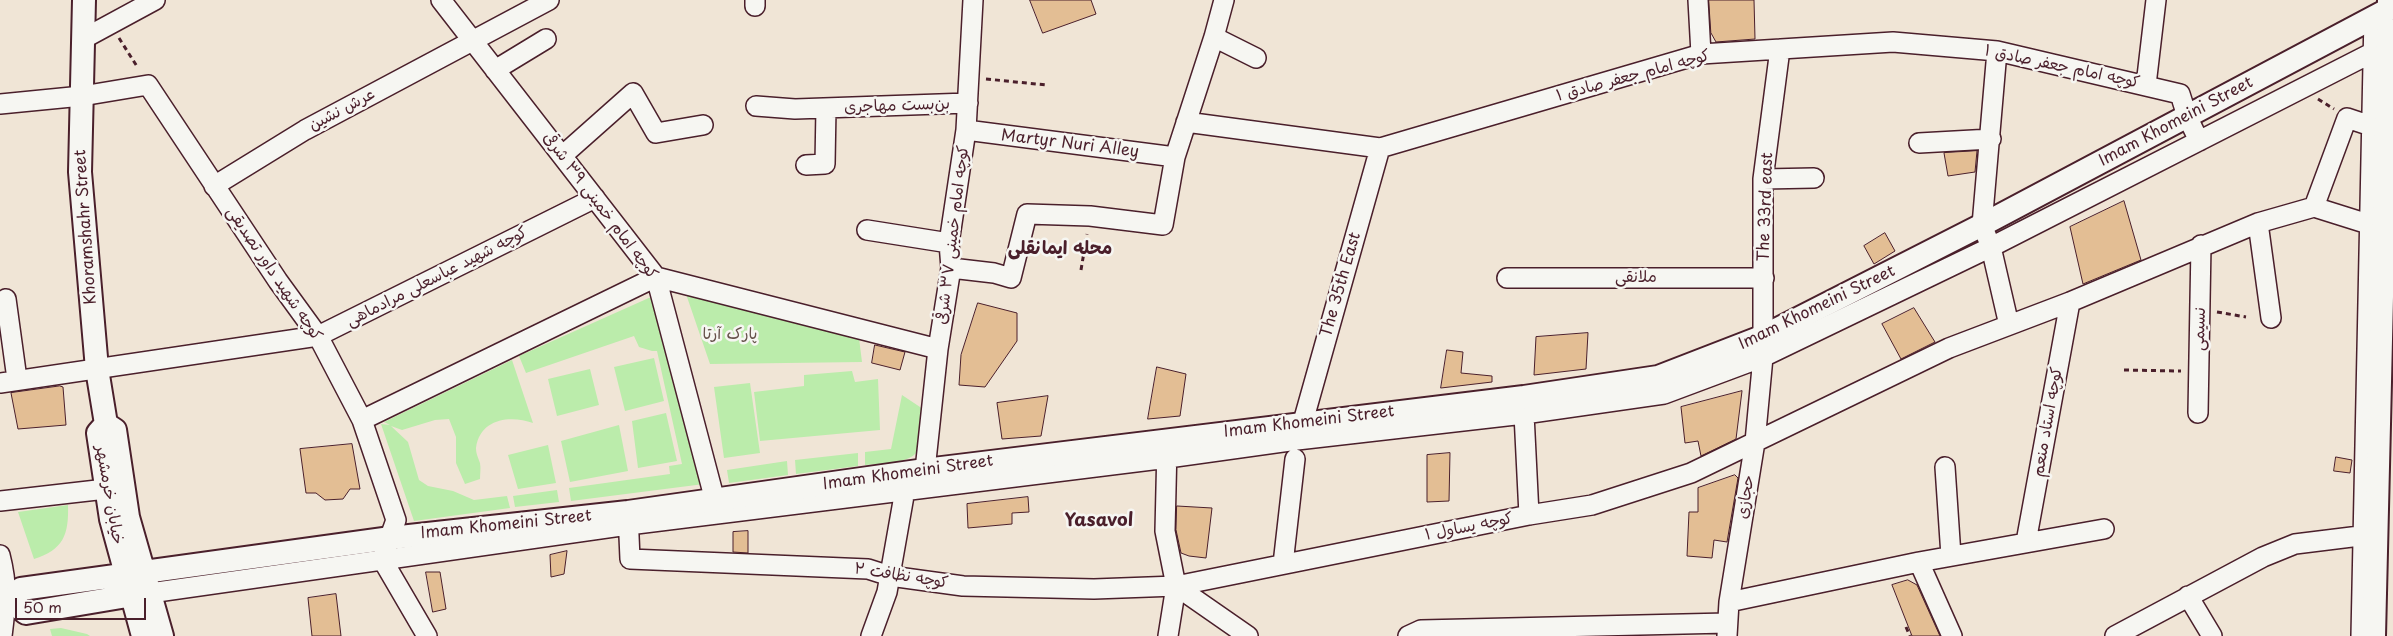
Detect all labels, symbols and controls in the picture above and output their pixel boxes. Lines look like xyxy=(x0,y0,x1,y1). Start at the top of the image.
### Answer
street label: کوچه امام جعفر صادق ۱ xyxy=(1983,41,2141,93)
street label: کوچه امام جعفر صادق ۱ xyxy=(1554,46,1712,106)
street label: Imam Khomeini Street xyxy=(2096,73,2256,171)
street label: عرش نشین xyxy=(306,85,378,135)
street label: بن‌بست مهاجری xyxy=(844,95,950,117)
street label: Martyr Nuri Alley xyxy=(1000,126,1140,162)
street label: کوچه امام خمینی ۳۹ شرقی xyxy=(538,129,662,283)
street label: کوچه امام خمینی ۳۷ شرقی xyxy=(932,144,974,326)
street label: Khoramshahr Street xyxy=(71,149,101,305)
street label: The 33rd east xyxy=(1755,152,1777,262)
street label: کوچه شهید داور تصدیقی xyxy=(222,203,326,345)
street label: کوچه شهید عباسعلی مرادماهی xyxy=(343,223,531,331)
street label: The 35th East xyxy=(1317,230,1365,340)
district label: محله ایمانقلی xyxy=(1008,238,1112,260)
street label: Imam Khomeini Street xyxy=(1736,262,1898,354)
street label: ملانقی xyxy=(1615,268,1657,288)
street label: نسیمی xyxy=(2190,307,2210,351)
park label: پارک آرتا xyxy=(703,325,757,345)
street label: کوچه استاد منعم xyxy=(2029,365,2067,479)
street label: Imam Khomeini Street xyxy=(1223,402,1395,442)
street label: خیابان خرمشهر xyxy=(91,444,127,546)
street label: Imam Khomeini Street xyxy=(822,452,994,494)
street label: حجازی xyxy=(1733,474,1759,520)
street label: Imam Khomeini Street xyxy=(420,506,592,544)
street label: کوچه یساول ۱ xyxy=(1423,509,1515,545)
district label: Yasavol xyxy=(1065,510,1133,532)
street label: کوچه نظافت ۲ xyxy=(853,559,949,593)
scale bar xyxy=(18,588,149,620)
text: 50 m xyxy=(23,595,62,618)

